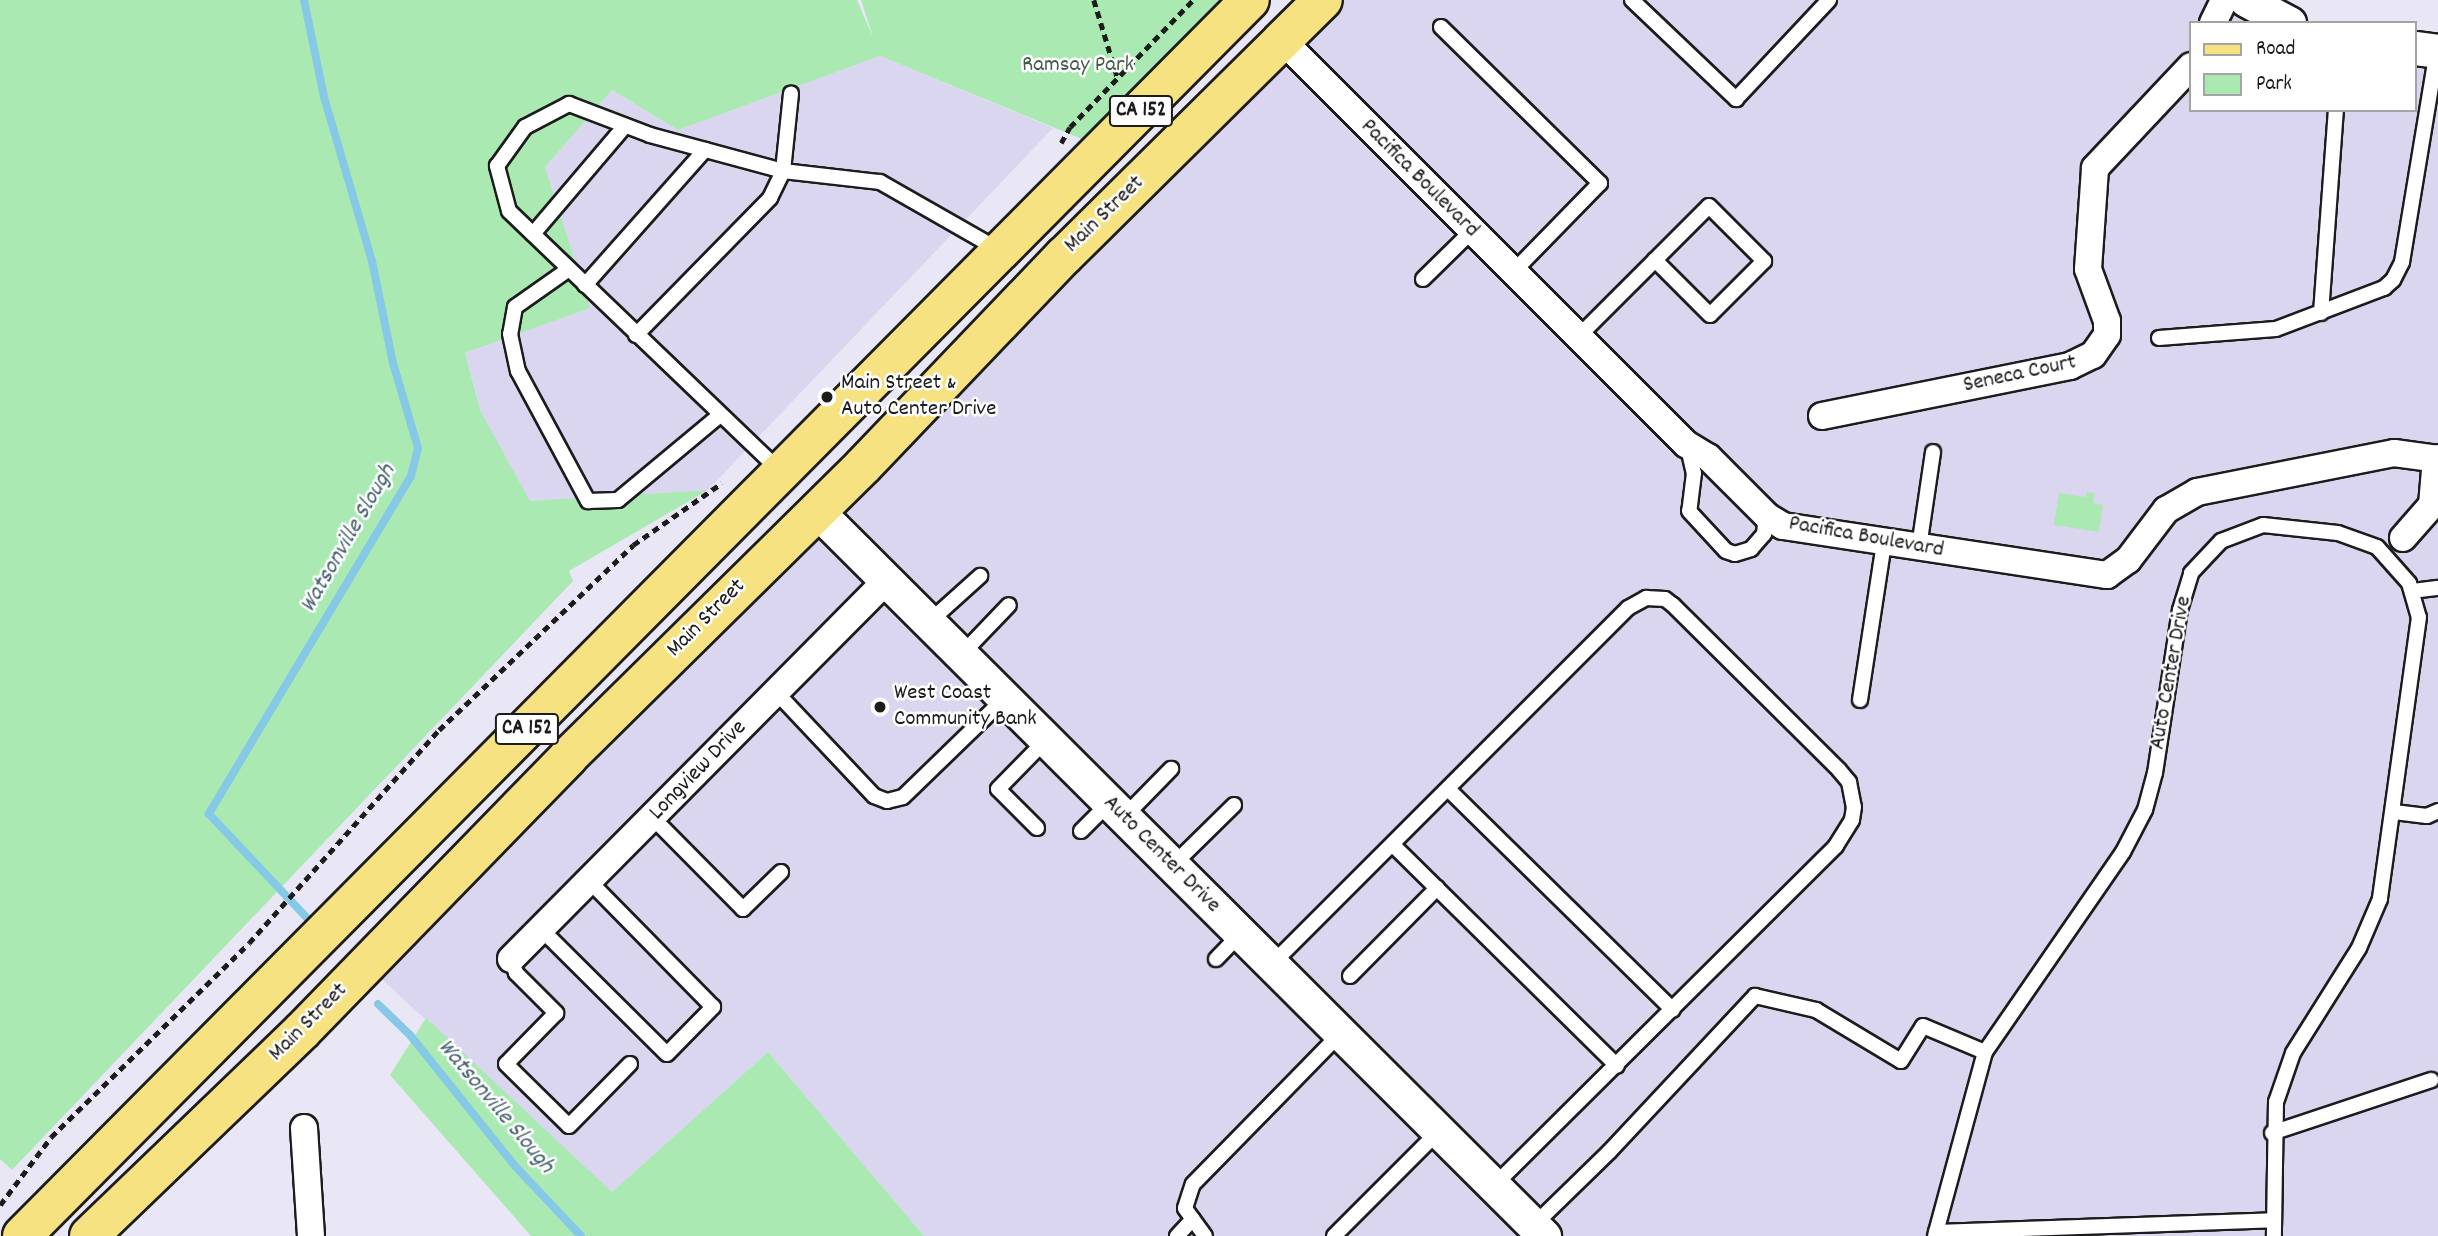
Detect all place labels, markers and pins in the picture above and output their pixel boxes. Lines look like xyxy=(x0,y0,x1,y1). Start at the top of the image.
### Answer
place label: Main Street & Auto Center Drive xyxy=(841,370,996,424)
marker: Main Street & Auto Center Drive xyxy=(819,389,835,405)
place label: West Coast Community Bank xyxy=(894,680,1037,734)
marker: West Coast Community Bank xyxy=(872,699,888,715)

